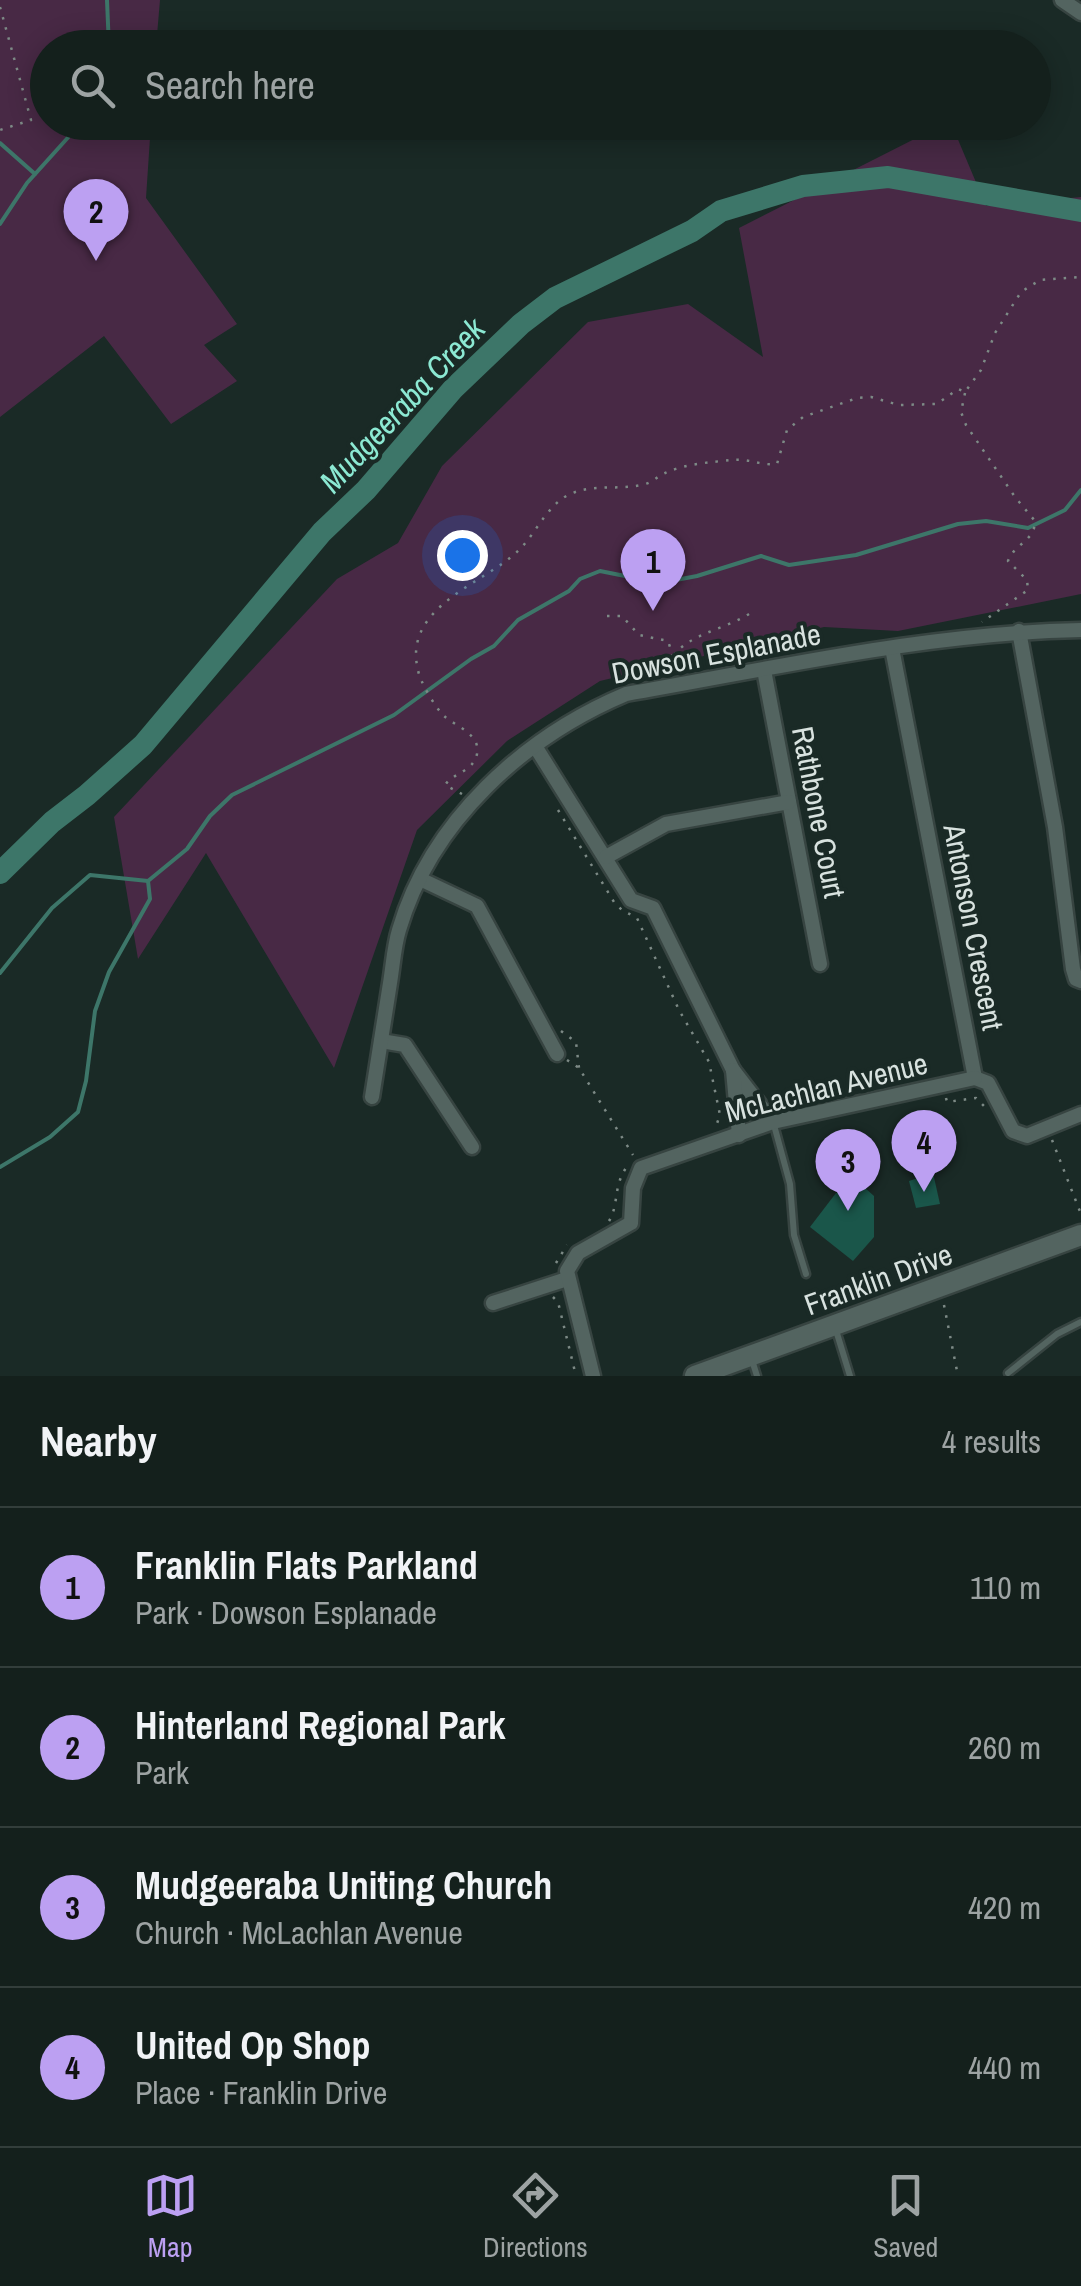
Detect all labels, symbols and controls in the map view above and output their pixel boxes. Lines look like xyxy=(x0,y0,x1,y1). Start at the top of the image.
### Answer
search box xyxy=(30,30,1051,140)
icon: search xyxy=(65,58,120,113)
text: Search here xyxy=(145,60,315,111)
pin: 2 xyxy=(64,178,128,261)
water label: Mudgeeraba Creek xyxy=(310,308,495,502)
pin: 1 xyxy=(620,528,686,611)
your location xyxy=(437,530,488,581)
street label: Dowson Esplanade xyxy=(608,613,824,693)
street label: Rathbone Court xyxy=(783,723,855,901)
street label: Antonson Crescent xyxy=(934,820,1014,1034)
street label: McLachlan Avenue xyxy=(721,1043,931,1131)
pin: 4 xyxy=(892,1110,956,1192)
pin: 3 xyxy=(816,1128,880,1211)
street label: Franklin Drive xyxy=(799,1234,957,1324)
text: Nearby xyxy=(40,1413,157,1469)
text: 4 results xyxy=(942,1420,1041,1463)
text: Franklin Flats Parkland xyxy=(135,1540,478,1591)
text: 1 xyxy=(65,1566,80,1609)
text: 110 m xyxy=(970,1566,1041,1609)
text: Park · Dowson Esplanade xyxy=(135,1591,437,1634)
text: Hinterland Regional Park xyxy=(135,1700,506,1751)
text: 2 xyxy=(65,1726,80,1769)
text: 260 m xyxy=(968,1726,1041,1769)
text: Park xyxy=(135,1751,189,1794)
text: Mudgeeraba Uniting Church xyxy=(135,1860,552,1911)
text: 3 xyxy=(65,1886,80,1929)
text: 420 m xyxy=(968,1886,1041,1929)
text: Church · McLachlan Avenue xyxy=(135,1911,463,1954)
text: United Op Shop xyxy=(135,2020,370,2071)
text: 4 xyxy=(65,2046,80,2089)
text: 440 m xyxy=(968,2046,1041,2089)
text: Place · Franklin Drive xyxy=(135,2071,387,2114)
tab: Map xyxy=(143,2168,198,2266)
tab: Directions xyxy=(483,2168,588,2266)
tab: Saved xyxy=(873,2168,938,2266)

